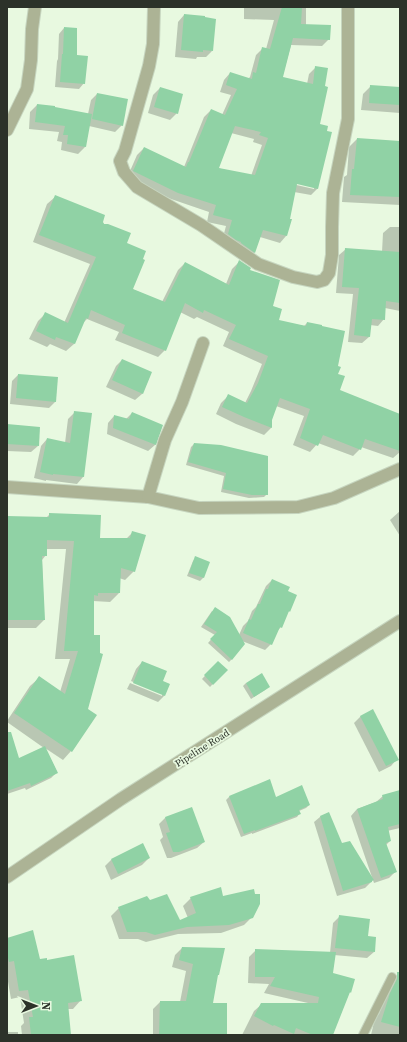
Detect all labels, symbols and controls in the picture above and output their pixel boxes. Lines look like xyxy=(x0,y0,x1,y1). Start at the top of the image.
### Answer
street label: Pipeline Road xyxy=(172,726,232,770)
north arrow xyxy=(16,986,56,1026)
text: N xyxy=(38,1002,53,1010)

